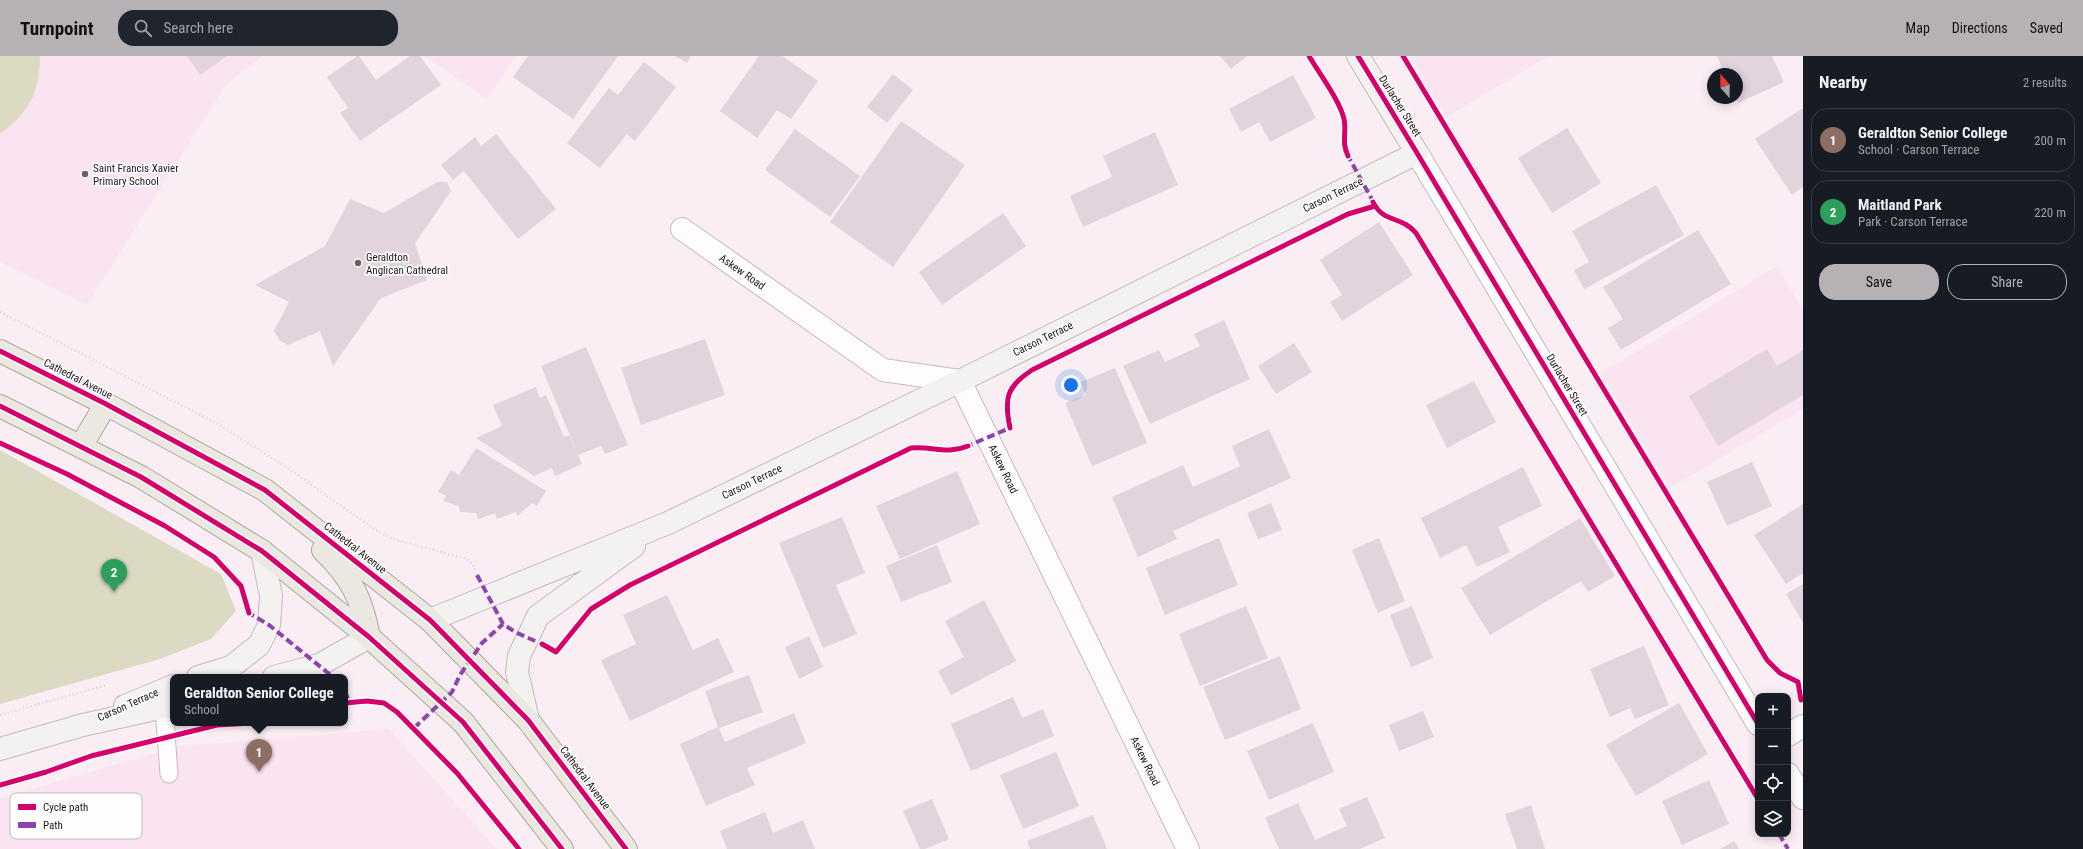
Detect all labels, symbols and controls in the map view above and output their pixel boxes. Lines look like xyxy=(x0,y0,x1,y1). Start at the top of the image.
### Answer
search box xyxy=(118,10,398,46)
text: Turnpoint xyxy=(20,17,94,40)
icon: search xyxy=(132,17,154,39)
text: Search here xyxy=(164,19,233,37)
text: Map xyxy=(1906,20,1930,36)
text: Directions xyxy=(1952,20,2008,36)
text: Saved xyxy=(2030,20,2063,36)
north arrow xyxy=(1707,68,1743,104)
text: Nearby xyxy=(1819,72,1867,92)
street label: Durlacher Street xyxy=(1376,73,1424,139)
text: 2 results xyxy=(2023,75,2067,90)
text: Geraldton Senior College xyxy=(1858,124,2007,142)
text: 1 xyxy=(1830,133,1836,148)
text: 200 m xyxy=(2034,133,2066,148)
text: School · Carson Terrace xyxy=(1858,142,1979,157)
place label: Saint Francis Xavier Primary School xyxy=(93,162,179,188)
marker: Saint Francis Xavier Primary School xyxy=(80,169,90,179)
street label: Carson Terrace xyxy=(1301,175,1365,215)
text: Maitland Park xyxy=(1858,196,1942,214)
text: 2 xyxy=(1830,205,1836,220)
text: 220 m xyxy=(2034,205,2066,220)
text: Park · Carson Terrace xyxy=(1858,214,1968,229)
place label: Geraldton Anglican Cathedral xyxy=(366,251,448,277)
street label: Askew Road xyxy=(717,251,767,293)
marker: Geraldton Anglican Cathedral xyxy=(353,258,363,268)
button: Save xyxy=(1819,264,1939,300)
button: Share xyxy=(1947,264,2067,300)
street label: Carson Terrace xyxy=(1011,319,1075,359)
street label: Durlacher Street xyxy=(1543,352,1591,418)
street label: Cathedral Avenue xyxy=(41,356,115,402)
your location xyxy=(1061,375,1081,395)
street label: Askew Road xyxy=(986,442,1020,496)
street label: Carson Terrace xyxy=(720,462,784,502)
street label: Cathedral Avenue xyxy=(321,520,389,576)
pin: 2 xyxy=(101,559,127,592)
popup xyxy=(170,674,348,726)
text: Geraldton Senior College xyxy=(184,684,334,702)
street label: Carson Terrace xyxy=(95,686,161,724)
map controls xyxy=(1755,693,1791,837)
button: + xyxy=(1755,693,1791,729)
text: School xyxy=(184,702,219,717)
button: − xyxy=(1755,729,1791,765)
street label: Askew Road xyxy=(1128,734,1162,788)
pin: 1 xyxy=(246,739,272,772)
street label: Cathedral Avenue xyxy=(557,744,613,812)
button: locate xyxy=(1755,765,1791,801)
legend xyxy=(10,793,142,839)
text: Cycle path xyxy=(43,801,88,814)
button: layers xyxy=(1755,801,1791,837)
text: Path xyxy=(43,819,63,832)

